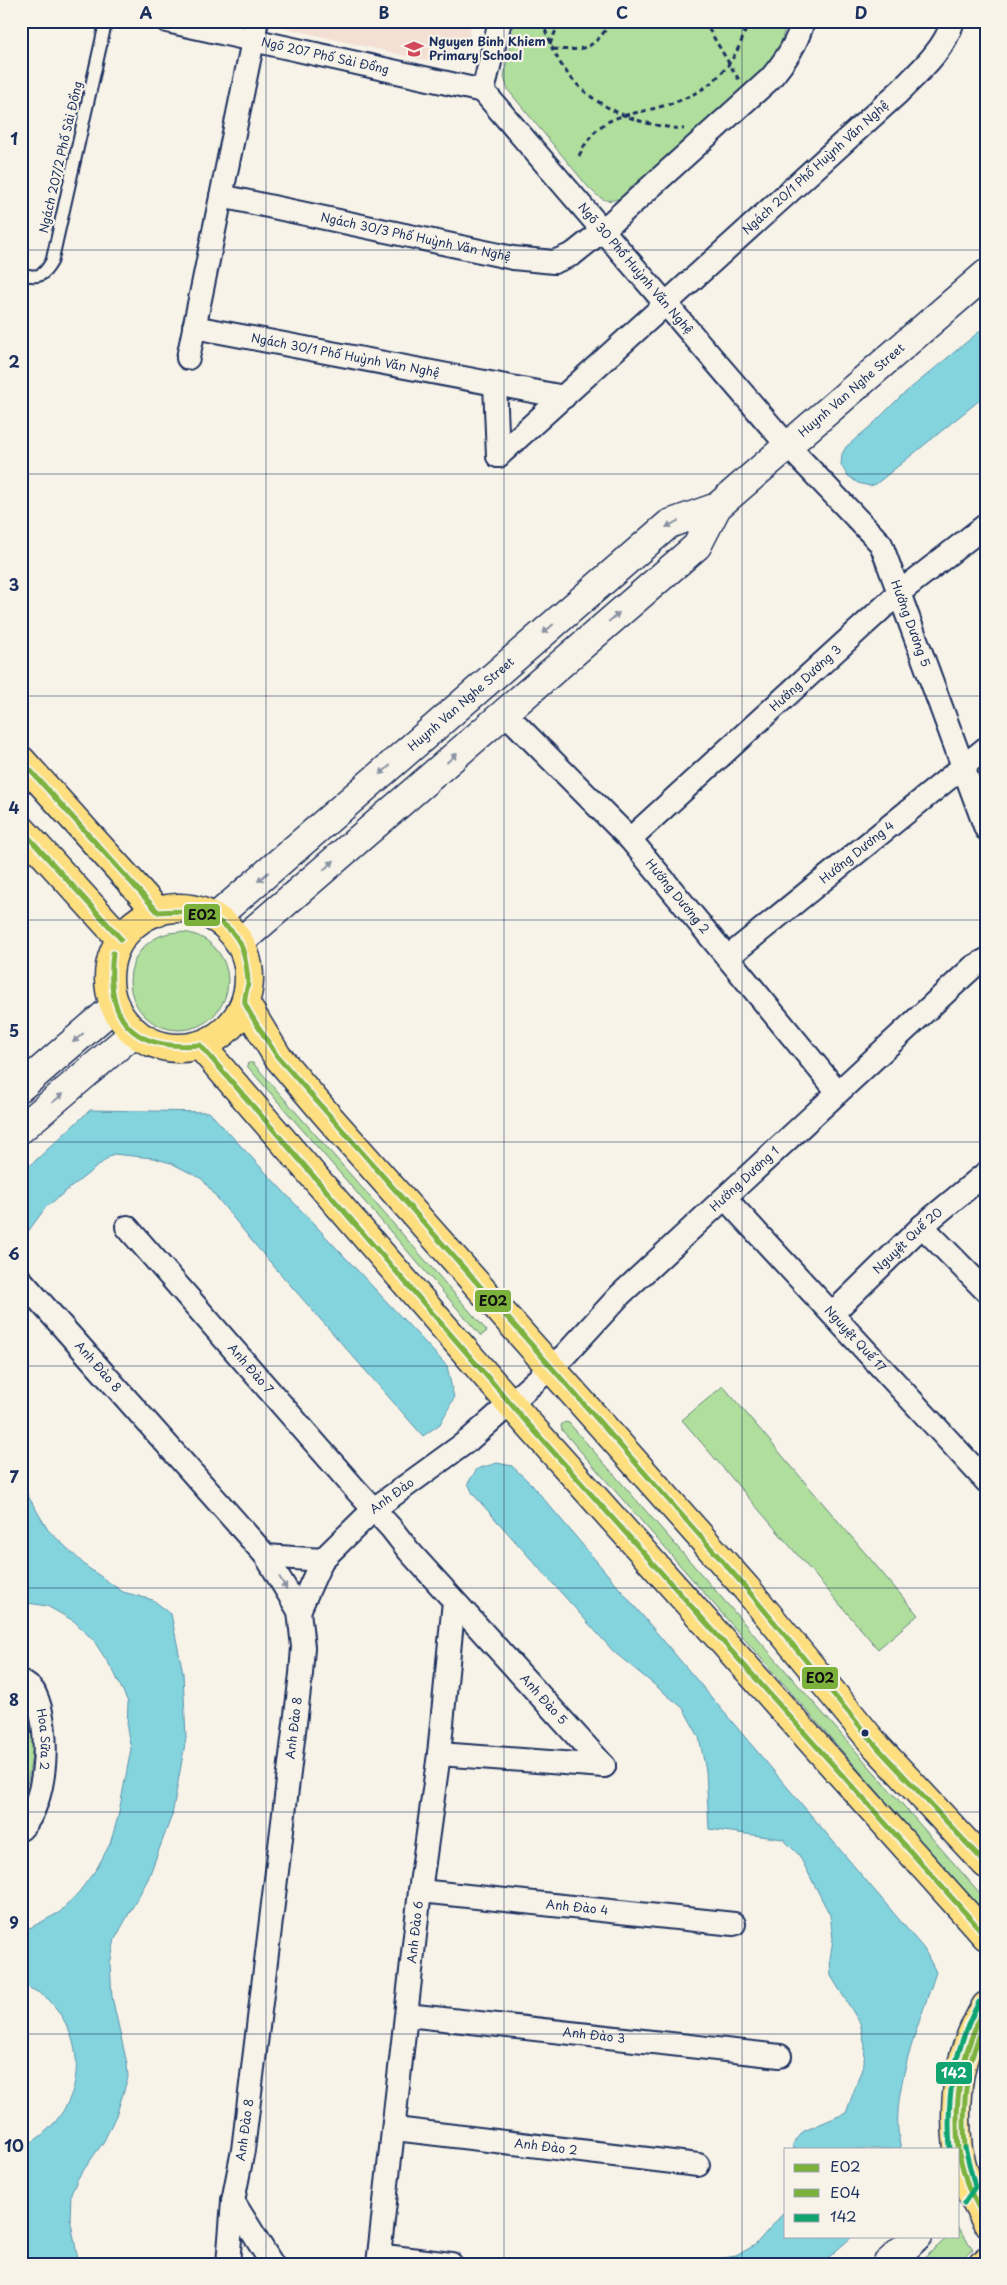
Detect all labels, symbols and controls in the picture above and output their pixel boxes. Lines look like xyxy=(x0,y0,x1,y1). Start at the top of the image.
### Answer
text: A xyxy=(140,0,153,24)
text: B xyxy=(379,0,390,24)
text: C xyxy=(616,0,628,24)
text: D xyxy=(855,0,867,24)
street label: Ngõ 207 Phố Sài Đồng xyxy=(260,32,391,78)
place label: Nguyen Binh Khiem Primary School xyxy=(429,32,546,64)
school or university icon: Nguyen Binh Khiem Primary School xyxy=(403,38,425,60)
street label: Ngách 207/2 Phố Sài Đồng xyxy=(34,79,86,235)
street label: Ngách 20/1 Phố Huỳnh Văn Nghệ xyxy=(738,96,892,238)
text: 1 xyxy=(10,126,18,150)
street label: Ngõ 30 Phố Huỳnh Văn Nghệ xyxy=(575,198,698,338)
street label: Ngách 30/3 Phố Huỳnh Văn Nghệ xyxy=(319,207,513,265)
street label: Ngách 30/1 Phố Huỳnh Văn Nghệ xyxy=(250,328,441,381)
street label: Huynh Van Nghe Street xyxy=(794,338,908,441)
text: 2 xyxy=(8,349,20,373)
one-way arrow xyxy=(665,520,678,529)
text: 3 xyxy=(9,572,19,596)
street label: Hướng Dương 5 xyxy=(887,577,936,669)
one-way arrow xyxy=(608,612,621,623)
one-way arrow xyxy=(541,624,554,635)
street label: Hướng Dương 3 xyxy=(765,640,845,715)
street label: Huynh Van Nghe Street xyxy=(403,652,518,755)
one-way arrow xyxy=(445,752,457,764)
one-way arrow xyxy=(380,764,392,776)
text: 4 xyxy=(9,795,20,819)
street label: Hướng Dương 4 xyxy=(815,816,898,887)
street label: Hướng Dương 2 xyxy=(642,855,714,937)
one-way arrow xyxy=(322,859,335,870)
one-way arrow xyxy=(256,871,269,882)
line badge: E02 xyxy=(183,903,221,927)
text: E02 xyxy=(188,904,216,925)
text: 5 xyxy=(9,1018,19,1042)
one-way arrow xyxy=(72,1032,84,1044)
one-way arrow xyxy=(52,1092,65,1103)
street label: Hướng Dương 1 xyxy=(705,1142,783,1215)
street label: Nguyệt Quế 20 xyxy=(868,1203,946,1277)
text: 6 xyxy=(8,1241,20,1265)
line badge: E02 xyxy=(474,1289,512,1313)
text: E02 xyxy=(479,1290,507,1311)
street label: Nguyệt Quế 17 xyxy=(821,1302,891,1376)
street label: Anh Đào 8 xyxy=(71,1337,126,1396)
street label: Anh Đào 7 xyxy=(224,1339,278,1397)
text: 7 xyxy=(9,1464,19,1488)
street label: Anh Đào xyxy=(366,1473,418,1517)
one-way arrow xyxy=(278,1577,287,1590)
line badge: E02 xyxy=(801,1666,839,1690)
text: E02 xyxy=(806,1667,834,1688)
street label: Anh Đào 5 xyxy=(517,1669,572,1728)
text: 8 xyxy=(9,1687,19,1711)
street label: Anh Đào 8 xyxy=(280,1696,306,1760)
street label: Hoa Sữa 2 xyxy=(32,1706,55,1771)
unlabelled marker xyxy=(860,1728,870,1738)
street label: Anh Đào 4 xyxy=(545,1894,609,1919)
street label: Anh Đào 6 xyxy=(402,1900,427,1964)
text: 9 xyxy=(9,1910,19,1934)
street label: Anh Đào 3 xyxy=(562,2022,626,2047)
line badge: 142 xyxy=(935,2061,973,2085)
text: 142 xyxy=(941,2062,967,2083)
street label: Anh Đào 8 xyxy=(231,2097,257,2162)
text: 10 xyxy=(4,2133,24,2157)
street label: Anh Đào 2 xyxy=(514,2133,579,2159)
legend xyxy=(784,2148,960,2238)
text: E02 xyxy=(830,2154,861,2177)
text: E04 xyxy=(830,2180,860,2203)
text: 142 xyxy=(830,2204,857,2227)

